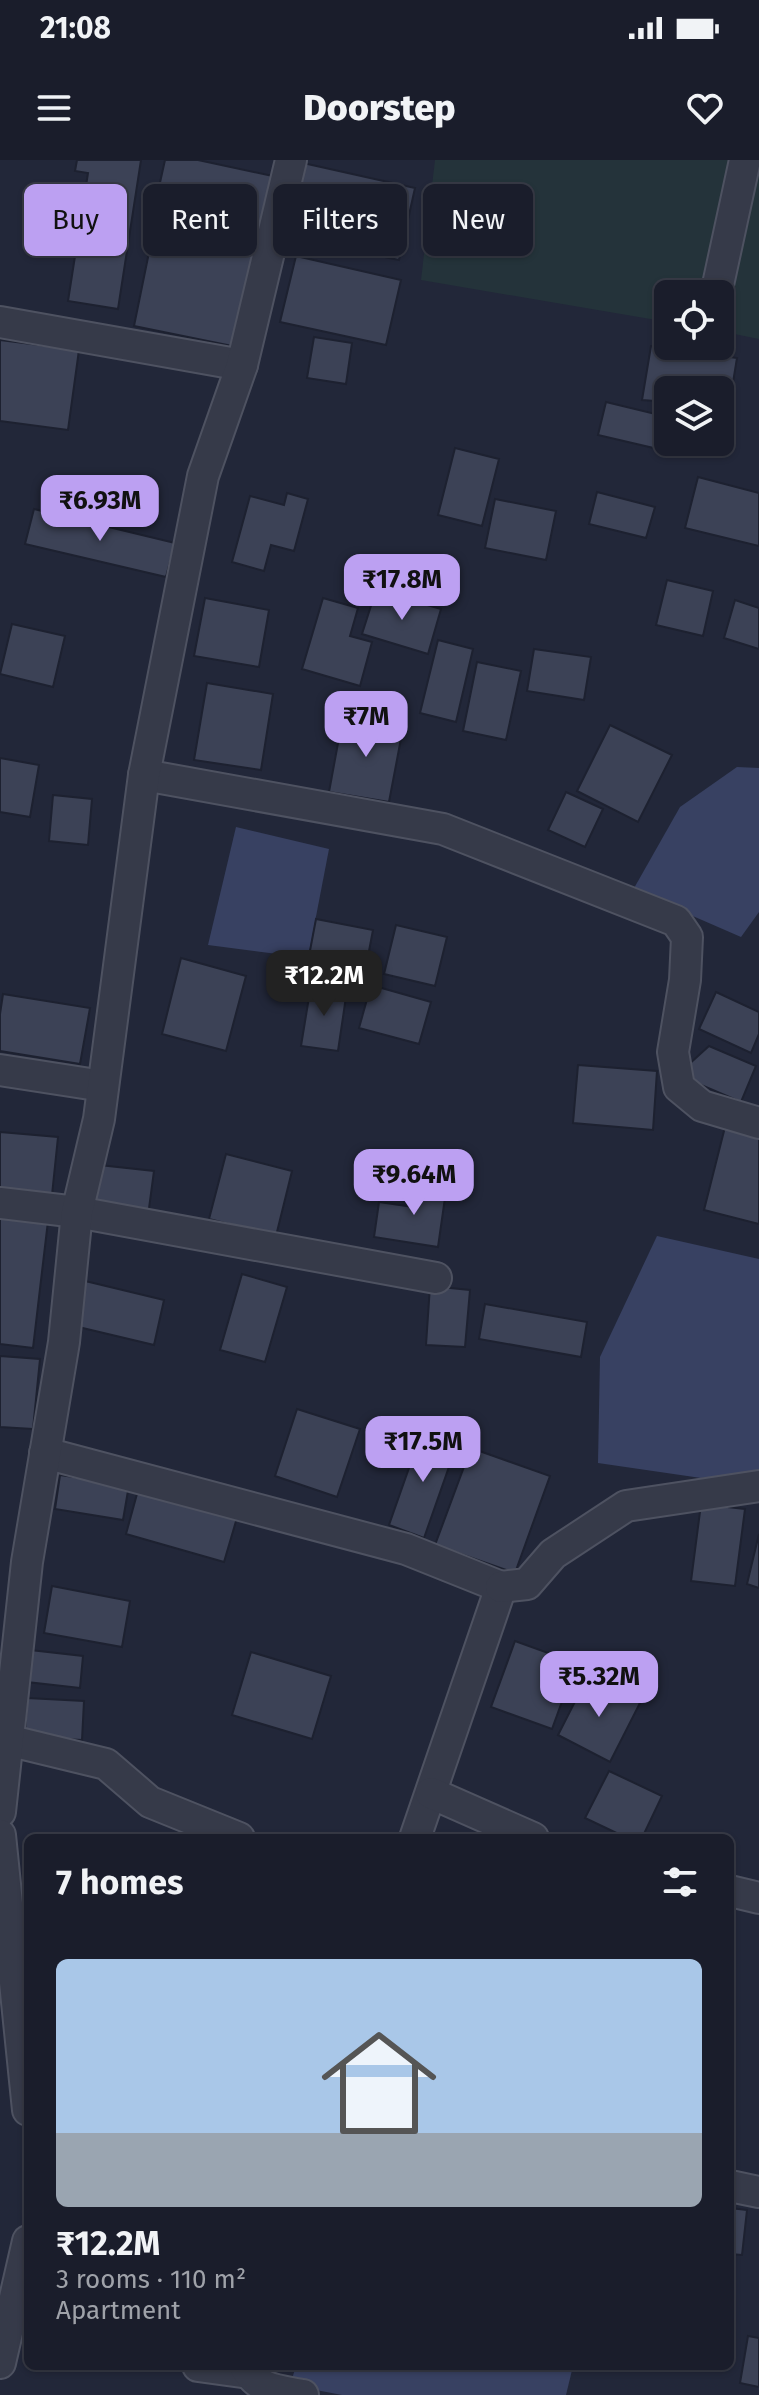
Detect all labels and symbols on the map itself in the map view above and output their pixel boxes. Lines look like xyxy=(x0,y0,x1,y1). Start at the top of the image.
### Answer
pin: ₹6.93M xyxy=(35,475,165,543)
pin: ₹17.8M xyxy=(337,554,467,622)
pin: ₹7M xyxy=(327,691,405,759)
pin: ₹12.2M xyxy=(259,950,389,1018)
pin: ₹9.64M xyxy=(349,1149,479,1217)
pin: ₹17.5M xyxy=(358,1416,488,1484)
pin: ₹5.32M xyxy=(534,1651,664,1719)

